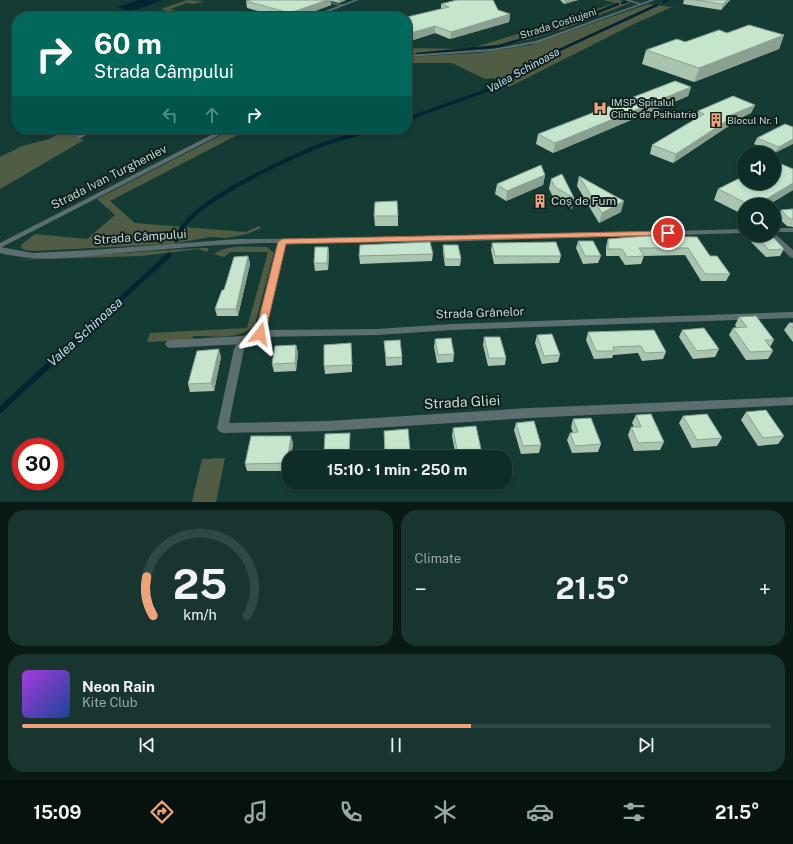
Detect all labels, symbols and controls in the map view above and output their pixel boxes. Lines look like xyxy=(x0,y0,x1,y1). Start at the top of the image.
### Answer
street label: Strada Costiujeni xyxy=(518,5,598,41)
text: 60 m xyxy=(94,27,162,60)
icon: right xyxy=(28,28,80,80)
water label: Valea Schinoasa xyxy=(485,45,561,95)
text: Strada Câmpului xyxy=(94,61,234,82)
place label: IMSP Spitalul Clinic de Psihiatrie xyxy=(611,96,697,120)
hospital icon: IMSP Spitalul Clinic de Psihiatrie xyxy=(592,100,608,116)
icon: left xyxy=(159,104,181,126)
icon: ahead xyxy=(201,104,223,126)
icon: right xyxy=(243,104,265,126)
building icon: Blocul Nr. 1 xyxy=(708,112,724,128)
place label: Blocul Nr. 1 xyxy=(727,114,778,126)
street label: Strada Ivan Turgheniev xyxy=(49,142,169,212)
map controls xyxy=(737,146,781,242)
button: sound xyxy=(737,146,781,190)
building icon: Coș de Fum xyxy=(532,193,548,209)
place label: Coș de Fum xyxy=(551,194,616,208)
button: search xyxy=(737,198,781,242)
pin xyxy=(651,216,685,250)
icon: arrive xyxy=(657,222,679,244)
street label: Strada Câmpului xyxy=(93,227,187,247)
water label: Valea Schinoasa xyxy=(45,294,126,370)
street label: Strada Grânelor xyxy=(435,304,525,322)
position arrow xyxy=(239,313,281,355)
street label: Strada Gliei xyxy=(423,392,501,412)
speed limit sign: 30 xyxy=(12,438,64,490)
text: 15:10 · 1 min · 250 m xyxy=(327,461,467,478)
text: Climate xyxy=(415,551,461,566)
text: 25 xyxy=(173,559,227,608)
text: 21.5° xyxy=(556,570,630,606)
text: − xyxy=(415,576,427,602)
text: + xyxy=(759,576,771,602)
text: km/h xyxy=(183,606,217,623)
text: Neon Rain xyxy=(82,678,155,695)
text: Kite Club xyxy=(82,695,137,710)
icon: previous xyxy=(136,734,158,756)
icon: pause xyxy=(385,734,407,756)
icon: next xyxy=(635,734,657,756)
icon: directions xyxy=(148,798,176,826)
icon: music xyxy=(242,798,270,826)
icon: phone xyxy=(337,798,365,826)
icon: climate xyxy=(431,798,459,826)
icon: car xyxy=(526,798,554,826)
icon: filters xyxy=(620,798,648,826)
text: 15:09 xyxy=(33,802,81,823)
text: 21.5° xyxy=(715,802,760,823)

